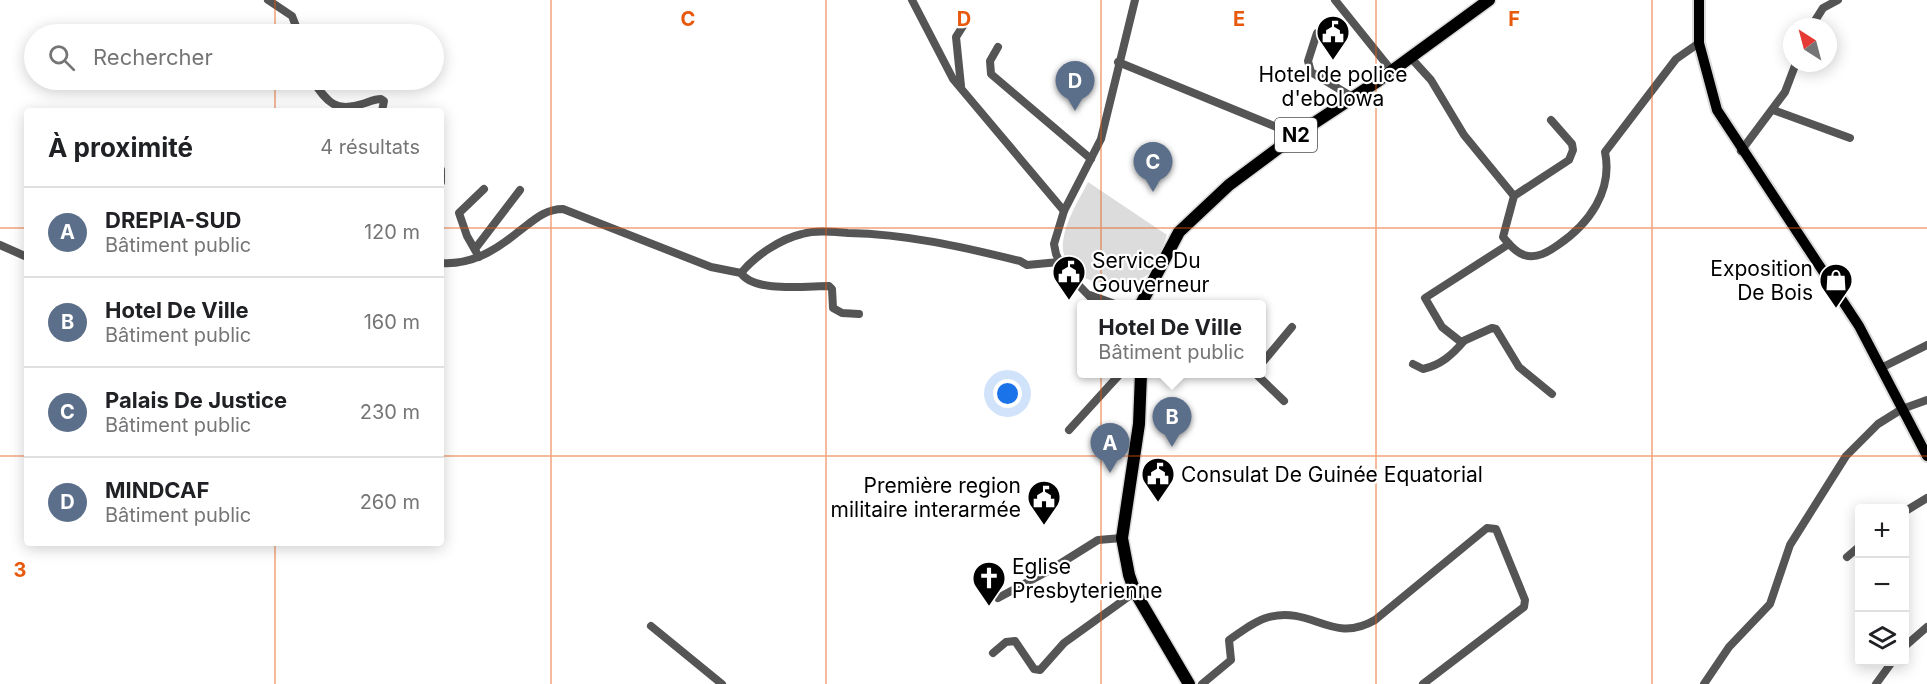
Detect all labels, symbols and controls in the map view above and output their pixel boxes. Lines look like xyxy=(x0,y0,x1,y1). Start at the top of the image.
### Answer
text: C xyxy=(681,7,695,31)
text: D xyxy=(957,7,971,31)
text: E xyxy=(1233,7,1245,31)
text: F xyxy=(1508,7,1520,31)
public building icon: Hotel de police d'ebolowa xyxy=(1315,14,1351,61)
north arrow xyxy=(1783,18,1837,72)
search box xyxy=(24,24,444,90)
icon: search xyxy=(45,41,78,74)
text: Rechercher xyxy=(93,44,213,70)
pin: D xyxy=(1056,62,1094,111)
place label: Hotel de police d'ebolowa xyxy=(1259,62,1407,111)
road number: N2 xyxy=(1275,118,1317,152)
text: À proximité xyxy=(48,132,193,163)
text: 4 résultats xyxy=(320,135,420,159)
pin: C xyxy=(1134,142,1172,192)
text: DREPIA-SUD xyxy=(105,207,242,233)
text: A xyxy=(60,220,75,244)
text: 120 m xyxy=(364,220,420,244)
text: Bâtiment public xyxy=(105,233,251,257)
place label: Service Du Gouverneur xyxy=(1092,248,1210,297)
public building icon: Service Du Gouverneur xyxy=(1051,254,1087,301)
place label: Exposition De Bois xyxy=(1710,256,1813,305)
shop icon: Exposition De Bois xyxy=(1818,262,1854,309)
text: Hotel De Ville xyxy=(105,297,249,323)
popup xyxy=(1077,300,1266,378)
text: B xyxy=(61,310,74,334)
text: 160 m xyxy=(364,310,420,334)
text: Hotel De Ville xyxy=(1098,314,1242,340)
text: Bâtiment public xyxy=(105,323,251,347)
text: Bâtiment public xyxy=(1098,340,1245,364)
your location xyxy=(993,379,1022,408)
text: Palais De Justice xyxy=(105,387,287,413)
pin: B xyxy=(1152,398,1192,447)
text: C xyxy=(60,400,75,424)
text: 230 m xyxy=(360,400,420,424)
text: Bâtiment public xyxy=(105,413,251,437)
pin: A xyxy=(1090,424,1130,473)
public building icon: Consulat De Guinée Equatorial xyxy=(1140,456,1176,503)
place label: Consulat De Guinée Equatorial xyxy=(1181,462,1483,487)
place label: Première region militaire interarmée xyxy=(831,473,1021,522)
text: MINDCAF xyxy=(105,477,209,503)
public building icon: Première region militaire interarmée xyxy=(1026,479,1062,526)
text: D xyxy=(60,490,75,514)
text: 260 m xyxy=(360,490,420,514)
text: Bâtiment public xyxy=(105,503,251,527)
map controls xyxy=(1855,504,1909,666)
button: + xyxy=(1855,504,1909,558)
place label: Eglise Presbyterienne xyxy=(1012,554,1162,603)
text: 3 xyxy=(14,558,26,582)
button: − xyxy=(1855,558,1909,612)
church icon: Eglise Presbyterienne xyxy=(971,560,1007,607)
button: layers xyxy=(1855,612,1909,666)

